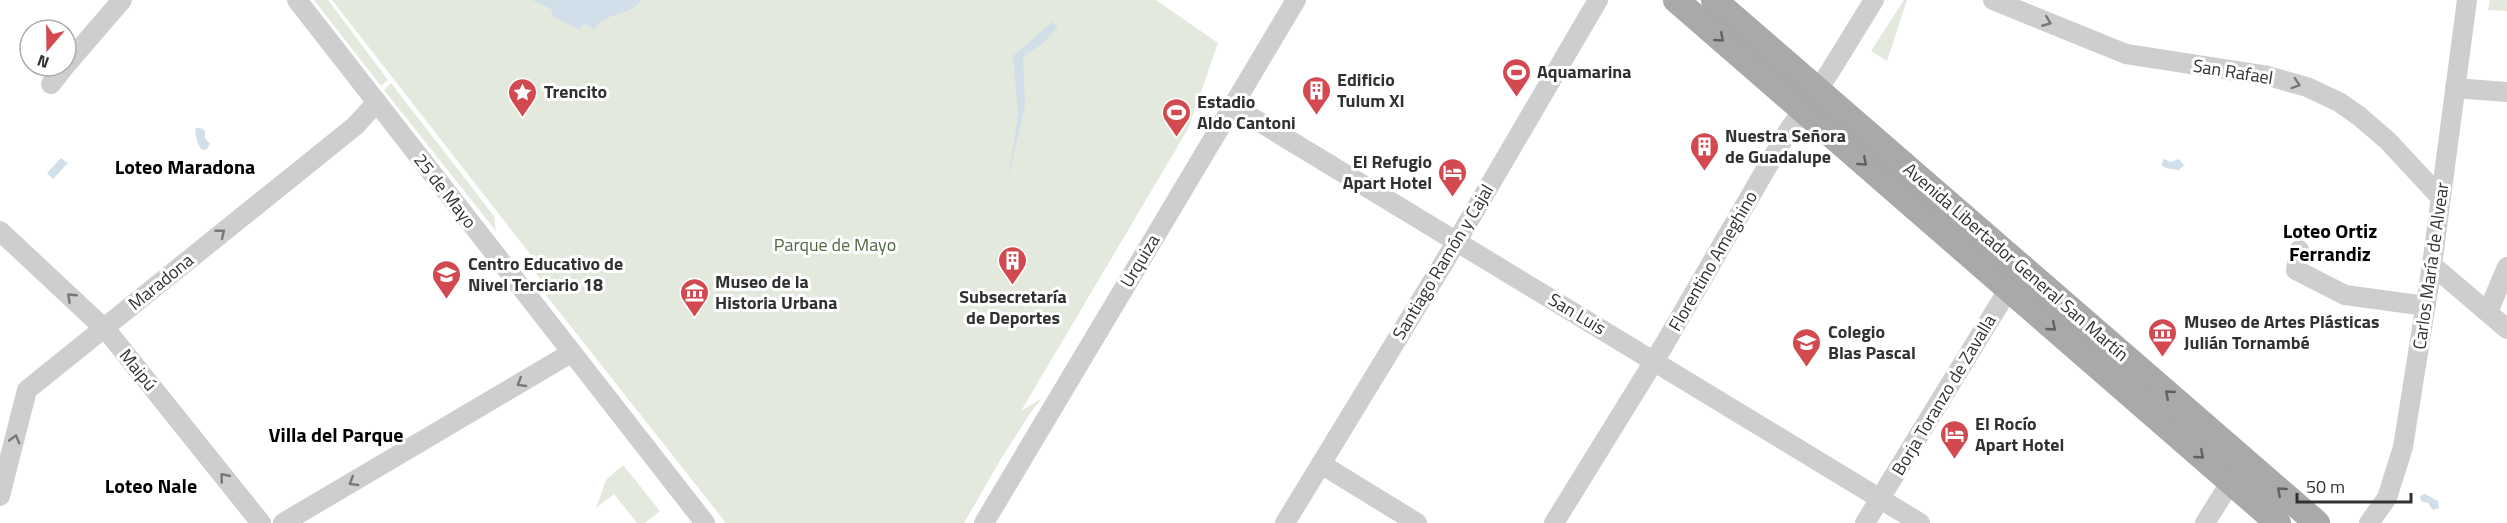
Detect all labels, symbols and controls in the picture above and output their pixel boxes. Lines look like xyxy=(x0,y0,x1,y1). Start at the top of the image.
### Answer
one-way arrow xyxy=(2041,15,2052,27)
north arrow xyxy=(18,18,78,78)
one-way arrow xyxy=(1713,31,1724,42)
text: N xyxy=(34,49,52,75)
street label: San Rafael xyxy=(2191,52,2275,91)
sports icon: Aquamarina xyxy=(1500,56,1532,98)
place label: Aquamarina xyxy=(1537,58,1631,85)
place label: Edificio Tulum XI xyxy=(1337,66,1405,114)
building icon: Edificio Tulum XI xyxy=(1300,74,1332,116)
place icon: Trencito xyxy=(507,76,539,118)
one-way arrow xyxy=(2290,76,2301,89)
place label: Trencito xyxy=(544,78,607,105)
place label: Estadio Aldo Cantoni xyxy=(1197,88,1296,136)
sports icon: Estadio Aldo Cantoni xyxy=(1160,96,1192,138)
place label: Nuestra Señora de Guadalupe xyxy=(1725,122,1846,170)
building icon: Nuestra Señora de Guadalupe xyxy=(1688,130,1720,172)
street label: 25 de Mayo xyxy=(407,147,483,234)
place label: El Refugio Apart Hotel xyxy=(1343,148,1432,196)
district label: Loteo Maradona xyxy=(115,151,255,182)
one-way arrow xyxy=(1856,155,1867,166)
hotel icon: El Refugio Apart Hotel xyxy=(1437,156,1469,198)
street label: Avenida Libertador General San Martín xyxy=(1898,156,2135,367)
street label: Santiago Ramón y Cajal xyxy=(1385,179,1500,345)
street label: Carlos María de Alvear xyxy=(2405,181,2456,351)
street label: Florentino Ameghino xyxy=(1661,186,1764,336)
district label: Loteo Ortiz Ferrandiz xyxy=(2283,215,2377,269)
street label: Urquiza xyxy=(1113,229,1166,292)
one-way arrow xyxy=(215,230,226,241)
park label: Parque de Mayo xyxy=(774,231,896,258)
building icon: Subsecretaría de Deportes xyxy=(997,244,1029,286)
street label: Maradona xyxy=(122,247,199,316)
place label: Centro Educativo de Nivel Terciario 18 xyxy=(468,250,623,298)
school or university icon: Centro Educativo de Nivel Terciario 18 xyxy=(431,258,463,300)
place label: Museo de la Historia Urbana xyxy=(715,268,837,316)
museum icon: Museo de la Historia Urbana xyxy=(678,276,710,318)
place label: Subsecretaría de Deportes xyxy=(959,283,1067,331)
street label: San Luis xyxy=(1543,286,1611,341)
one-way arrow xyxy=(67,293,78,304)
place label: Museo de Artes Plásticas Julián Tornambé xyxy=(2184,308,2379,356)
street label: Borja Toranzo de Zavalla xyxy=(1885,309,2002,480)
museum icon: Museo de Artes Plásticas Julián Tornambé xyxy=(2147,316,2179,358)
place label: Colegio Blas Pascal xyxy=(1828,318,1916,366)
one-way arrow xyxy=(2046,320,2056,331)
school or university icon: Colegio Blas Pascal xyxy=(1791,326,1823,368)
street label: Maipú xyxy=(113,343,164,396)
one-way arrow xyxy=(517,375,527,387)
one-way arrow xyxy=(2165,390,2176,401)
place label: El Rocío Apart Hotel xyxy=(1975,410,2064,458)
hotel icon: El Rocío Apart Hotel xyxy=(1938,418,1970,460)
district label: Villa del Parque xyxy=(268,419,404,450)
one-way arrow xyxy=(7,434,20,444)
one-way arrow xyxy=(2193,448,2204,459)
scale bar xyxy=(2297,466,2411,504)
district label: Loteo Nale xyxy=(105,470,197,501)
one-way arrow xyxy=(221,473,232,484)
text: 50 m xyxy=(2306,473,2345,500)
one-way arrow xyxy=(349,474,359,486)
one-way arrow xyxy=(2277,488,2288,499)

